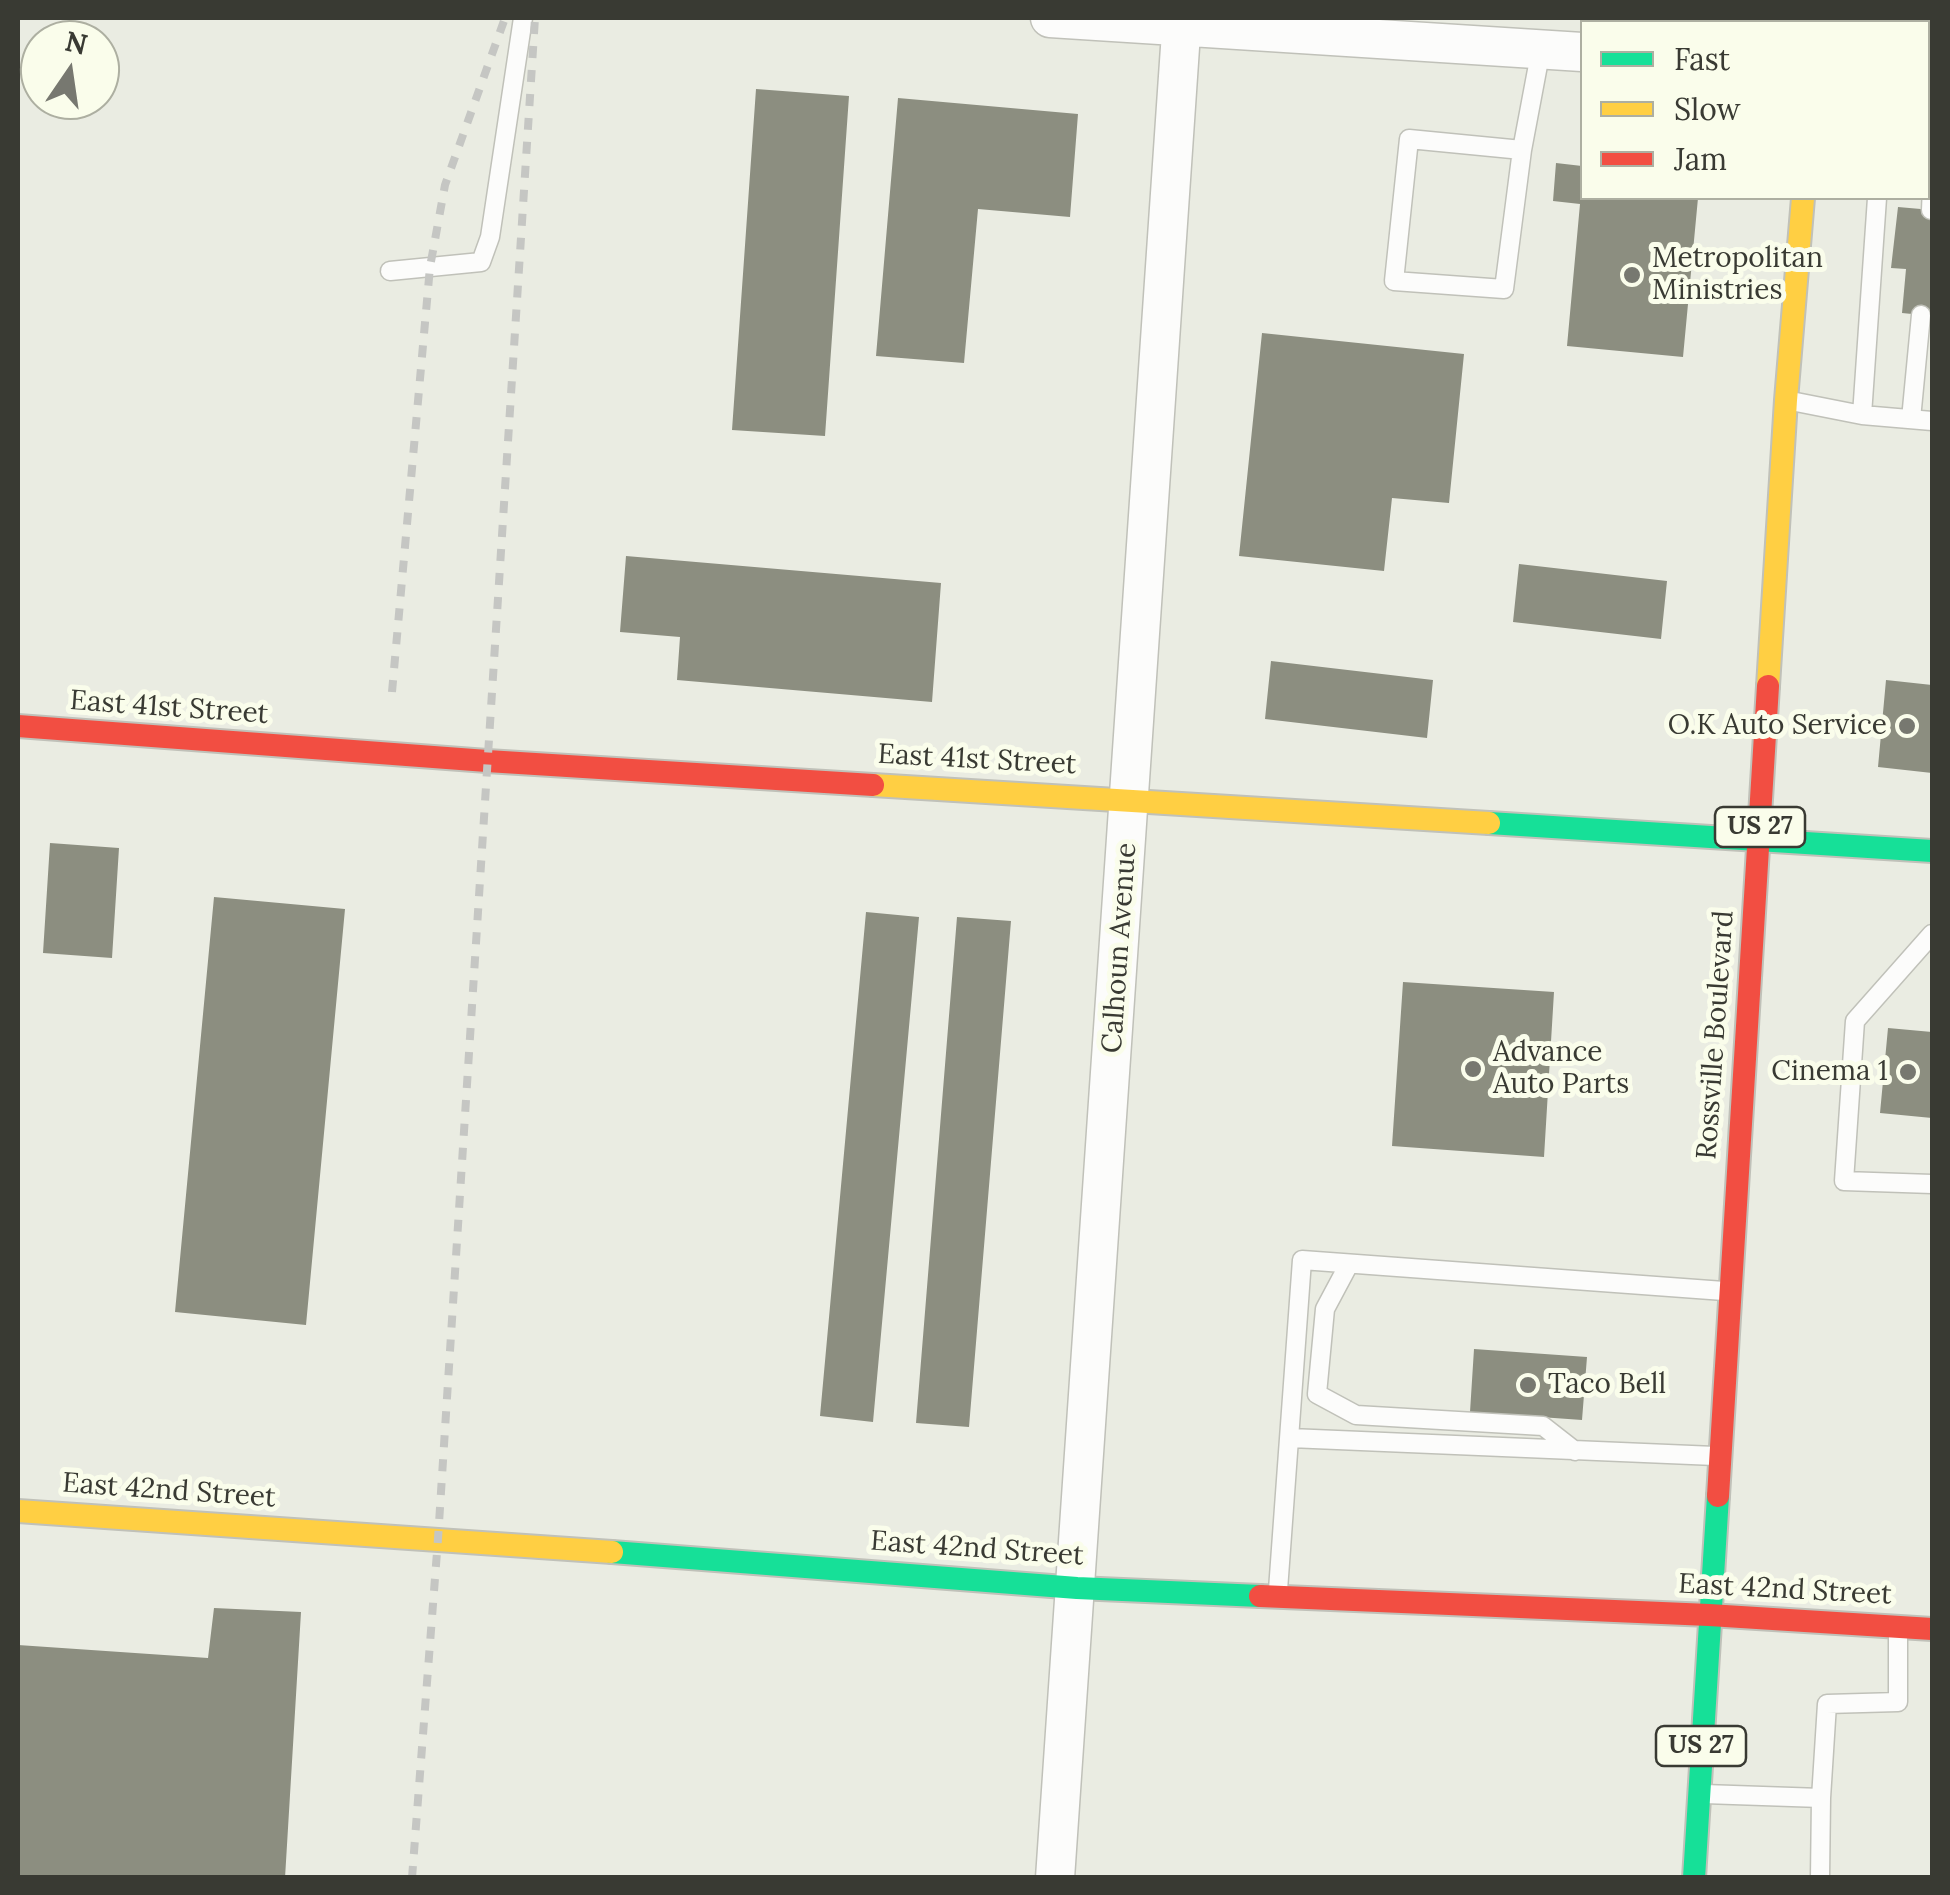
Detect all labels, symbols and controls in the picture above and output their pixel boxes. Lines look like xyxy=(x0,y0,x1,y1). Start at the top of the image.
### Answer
north arrow xyxy=(20,20,120,120)
legend xyxy=(1580,20,1930,200)
text: N xyxy=(62,23,91,63)
text: Fast xyxy=(1674,40,1730,78)
text: Slow xyxy=(1674,90,1740,128)
text: Jam xyxy=(1674,140,1727,178)
place label: Metropolitan Ministries xyxy=(1652,242,1823,308)
marker: Metropolitan Ministries xyxy=(1621,264,1643,286)
street label: East 41st Street xyxy=(69,684,269,732)
place label: O.K Auto Service xyxy=(1668,709,1887,743)
marker: O.K Auto Service xyxy=(1896,715,1918,737)
street label: East 41st Street xyxy=(877,738,1077,782)
road number: US 27 xyxy=(1715,807,1805,847)
street label: Calhoun Avenue xyxy=(1096,842,1144,1054)
street label: Rossville Boulevard xyxy=(1691,909,1741,1161)
place label: Advance Auto Parts xyxy=(1493,1036,1629,1102)
place label: Cinema 1 xyxy=(1771,1055,1888,1089)
marker: Advance Auto Parts xyxy=(1462,1058,1484,1080)
marker: Cinema 1 xyxy=(1897,1061,1919,1083)
place label: Taco Bell xyxy=(1548,1368,1666,1402)
marker: Taco Bell xyxy=(1517,1374,1539,1396)
street label: East 42nd Street xyxy=(61,1467,277,1515)
street label: East 42nd Street xyxy=(869,1525,1085,1573)
street label: East 42nd Street xyxy=(1677,1568,1893,1612)
road number: US 27 xyxy=(1656,1726,1746,1766)

